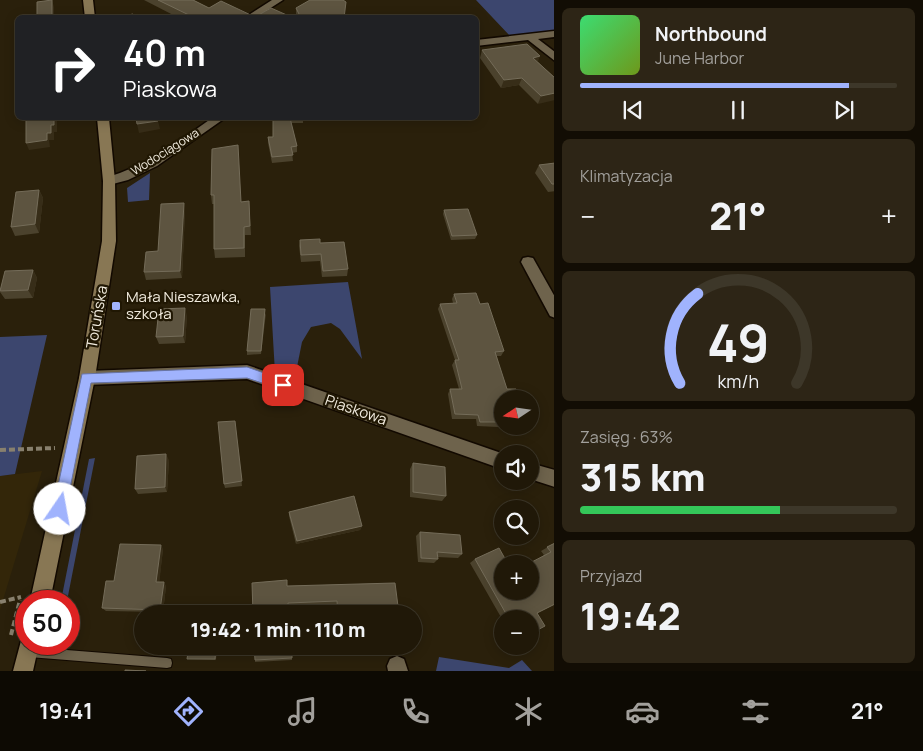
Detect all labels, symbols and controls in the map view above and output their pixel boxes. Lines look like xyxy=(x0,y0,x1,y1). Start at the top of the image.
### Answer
text: Northbound xyxy=(655,21,767,47)
text: 40 m xyxy=(123,29,206,77)
icon: right xyxy=(40,35,105,100)
text: June Harbor xyxy=(655,47,744,69)
text: Piaskowa xyxy=(123,74,217,104)
icon: previous xyxy=(619,96,647,124)
icon: pause xyxy=(724,96,752,124)
icon: next xyxy=(830,96,858,124)
street label: Wodociągowa xyxy=(127,124,202,179)
text: Klimatyzacja xyxy=(580,165,673,187)
text: 21° xyxy=(709,189,767,241)
text: − xyxy=(580,197,595,235)
text: + xyxy=(881,197,897,235)
street label: Toruńska xyxy=(81,284,112,350)
place label: Mała Nieszawka, szkoła xyxy=(126,286,241,324)
marker: Mała Nieszawka, szkoła xyxy=(110,300,122,312)
text: 49 xyxy=(707,307,770,378)
pin xyxy=(262,364,304,406)
text: km/h xyxy=(718,369,759,393)
icon: arrive xyxy=(269,371,297,399)
street label: Piaskowa xyxy=(322,389,390,430)
north arrow xyxy=(494,390,539,435)
map controls xyxy=(494,390,539,655)
text: Zasięg · 63% xyxy=(580,426,673,448)
button: sound xyxy=(494,445,539,490)
text: 315 km xyxy=(580,450,705,502)
position arrow xyxy=(33,482,85,534)
button: search xyxy=(494,500,539,545)
button: + xyxy=(494,555,539,600)
text: Przyjazd xyxy=(580,565,642,587)
text: 19:42 xyxy=(580,589,681,641)
speed limit sign: 50 xyxy=(15,590,80,655)
button: − xyxy=(494,610,539,655)
text: 19:42 · 1 min · 110 m xyxy=(190,617,366,643)
icon: directions xyxy=(171,694,206,729)
icon: music xyxy=(285,694,320,729)
icon: phone xyxy=(398,694,433,729)
icon: climate xyxy=(511,694,546,729)
icon: car xyxy=(625,694,660,729)
icon: filters xyxy=(738,694,773,729)
text: 19:41 xyxy=(39,696,93,726)
text: 21° xyxy=(851,696,884,726)

